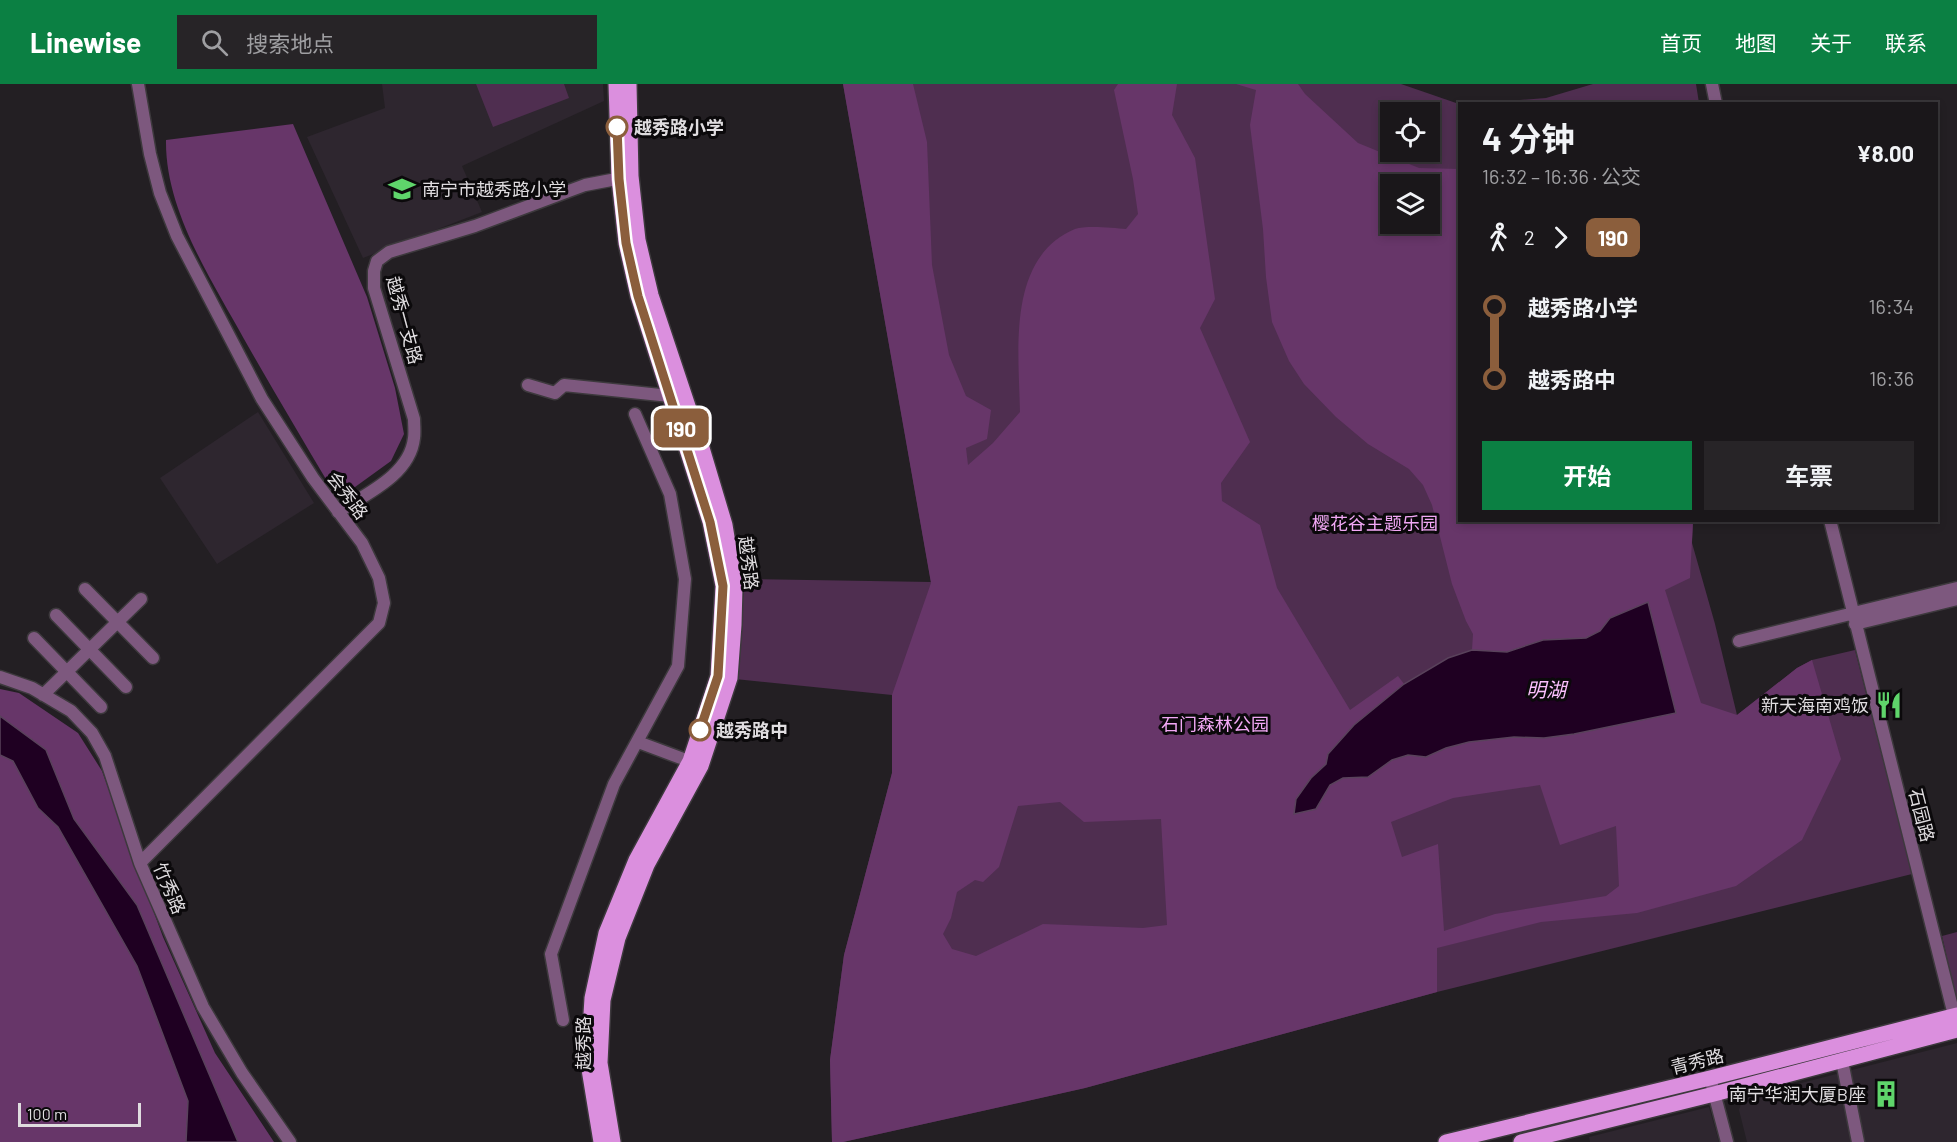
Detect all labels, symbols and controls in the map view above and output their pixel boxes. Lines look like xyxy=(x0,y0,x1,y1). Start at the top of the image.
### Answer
search box xyxy=(177,15,597,69)
text: Linewise xyxy=(30,25,141,59)
icon: search xyxy=(198,26,231,59)
text: 搜索地点 xyxy=(246,30,334,56)
text: 首页 xyxy=(1660,30,1702,55)
text: 地图 xyxy=(1735,30,1777,55)
text: 关于 xyxy=(1810,30,1852,55)
text: 联系 xyxy=(1885,30,1927,55)
map controls xyxy=(1380,102,1440,234)
button: locate xyxy=(1380,102,1440,162)
marker: 越秀路小学 xyxy=(606,116,628,138)
place label: 越秀路小学 xyxy=(634,116,724,138)
text: 4 分钟 xyxy=(1482,118,1575,158)
text: ¥8.00 xyxy=(1857,140,1914,166)
text: 16:32 – 16:36 · 公交 xyxy=(1482,164,1641,188)
school or university icon: 南宁市越秀路小学 xyxy=(387,174,417,204)
button: layers xyxy=(1380,174,1440,234)
place label: 南宁市越秀路小学 xyxy=(422,178,566,200)
icon: walk xyxy=(1482,221,1515,254)
icon: forward xyxy=(1544,221,1577,254)
text: 2 xyxy=(1524,225,1535,249)
text: 190 xyxy=(1598,225,1628,250)
street label: 越秀一支路 xyxy=(383,274,427,366)
text: 越秀路小学 xyxy=(1528,294,1638,320)
text: 16:34 xyxy=(1869,294,1914,318)
text: 越秀路中 xyxy=(1528,366,1616,392)
text: 16:36 xyxy=(1869,366,1914,390)
line badge: 190 xyxy=(646,408,716,448)
text: 190 xyxy=(666,416,696,441)
button: 开始 xyxy=(1482,441,1692,510)
button: 车票 xyxy=(1704,441,1914,510)
street label: 会秀路 xyxy=(323,467,373,523)
park label: 樱花谷主题乐园 xyxy=(1312,512,1438,534)
street label: 越秀路 xyxy=(735,535,763,591)
water label: 明湖 xyxy=(1526,677,1569,701)
restaurant icon: 新天海南鸡饭 xyxy=(1874,690,1904,720)
place label: 新天海南鸡饭 xyxy=(1761,694,1869,716)
park label: 石门森林公园 xyxy=(1161,713,1269,735)
marker: 越秀路中 xyxy=(689,719,711,741)
place label: 越秀路中 xyxy=(716,719,788,741)
street label: 石园路 xyxy=(1905,786,1939,844)
street label: 竹秀路 xyxy=(149,859,191,917)
street label: 越秀路 xyxy=(572,1016,594,1070)
street label: 青秀路 xyxy=(1668,1044,1726,1078)
building icon: 南宁华润大厦B座 xyxy=(1871,1079,1901,1109)
place label: 南宁华润大厦B座 xyxy=(1729,1083,1866,1105)
scale bar xyxy=(18,1100,141,1128)
text: 100 m xyxy=(27,1104,67,1123)

